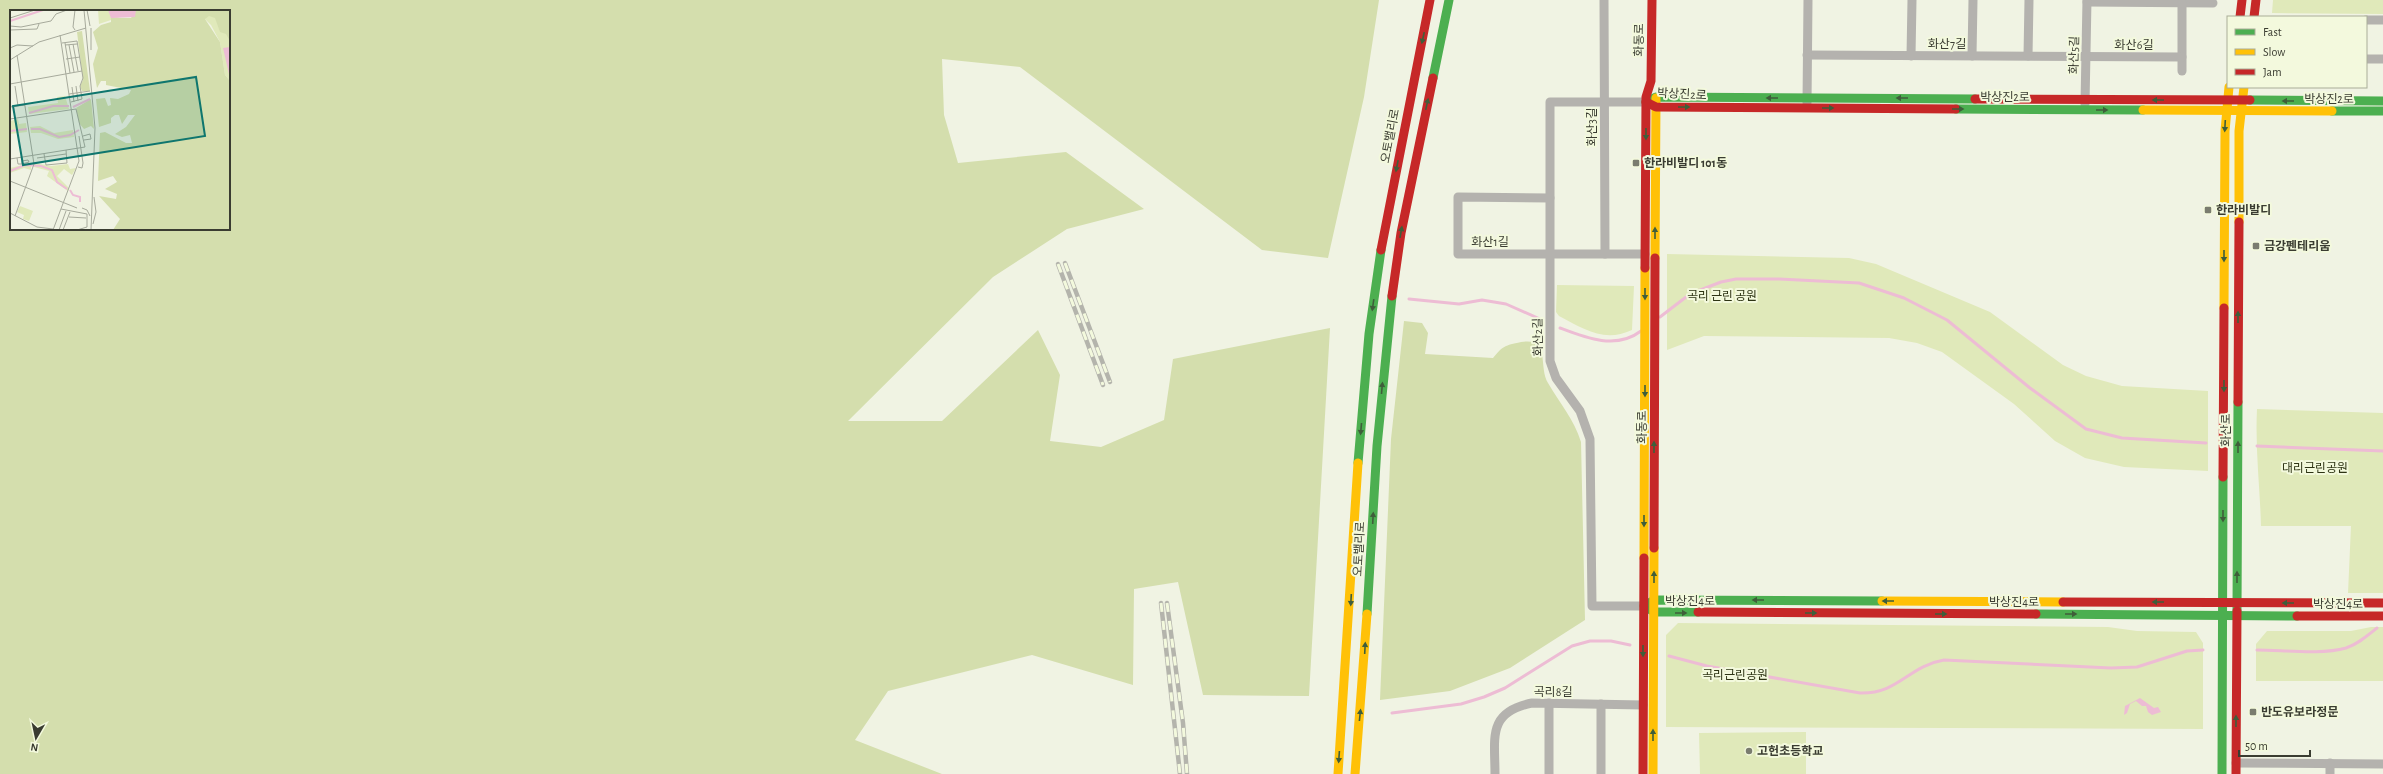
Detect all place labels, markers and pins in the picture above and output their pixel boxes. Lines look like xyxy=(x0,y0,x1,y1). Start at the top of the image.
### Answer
place label: 한라비발디 101동 xyxy=(1644,156,1727,169)
marker: 한라비발디 101동 xyxy=(1631,158,1641,168)
place label: 한라비발디 xyxy=(2216,203,2271,216)
marker: 한라비발디 xyxy=(2203,205,2213,215)
place label: 금강펜테리움 xyxy=(2264,240,2330,252)
marker: 금강펜테리움 xyxy=(2251,241,2261,251)
place label: 반도유보라정문 xyxy=(2261,706,2338,718)
marker: 반도유보라정문 xyxy=(2248,707,2258,717)
place label: 고헌초등학교 xyxy=(1757,744,1823,757)
marker: 고헌초등학교 xyxy=(1744,746,1754,756)

